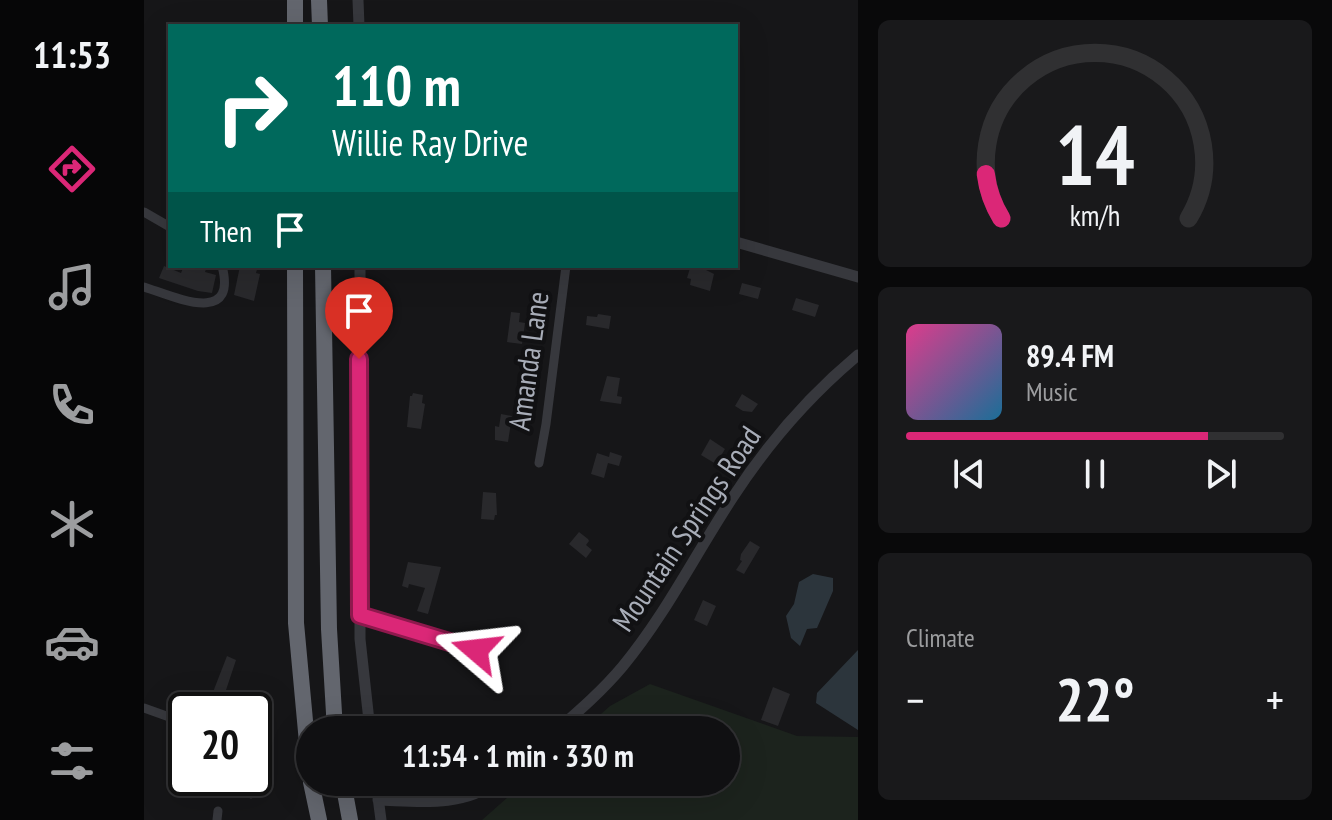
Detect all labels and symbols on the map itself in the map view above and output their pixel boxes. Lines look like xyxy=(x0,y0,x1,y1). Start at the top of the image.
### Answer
pin xyxy=(325,277,393,359)
street label: Amanda Lane xyxy=(498,289,557,433)
street label: Mountain Springs Road xyxy=(603,418,769,638)
position arrow xyxy=(434,608,518,692)
speed limit sign: 20 xyxy=(168,692,272,796)

